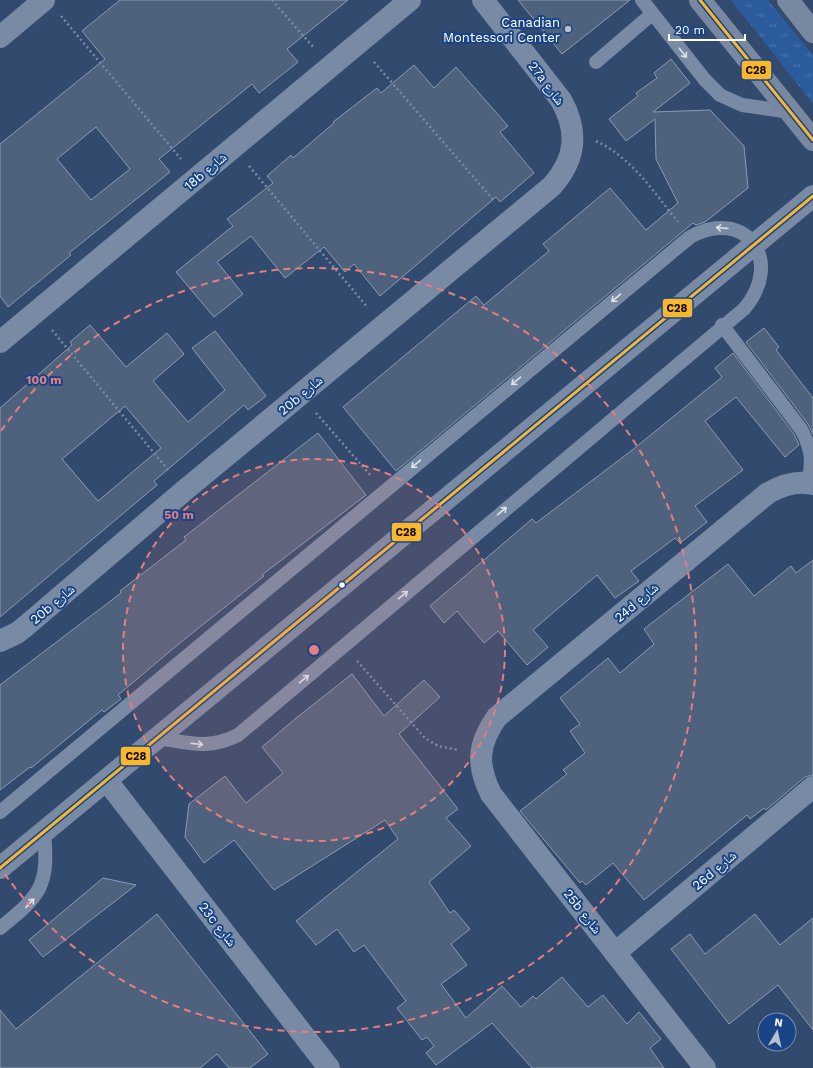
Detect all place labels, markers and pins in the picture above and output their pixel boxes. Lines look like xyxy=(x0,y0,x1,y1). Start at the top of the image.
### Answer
place label: Canadian Montessori Center xyxy=(443,15,560,45)
marker: Canadian Montessori Center xyxy=(563,24,573,34)
unlabelled marker xyxy=(337,580,347,590)
centre of rings xyxy=(307,643,321,657)

